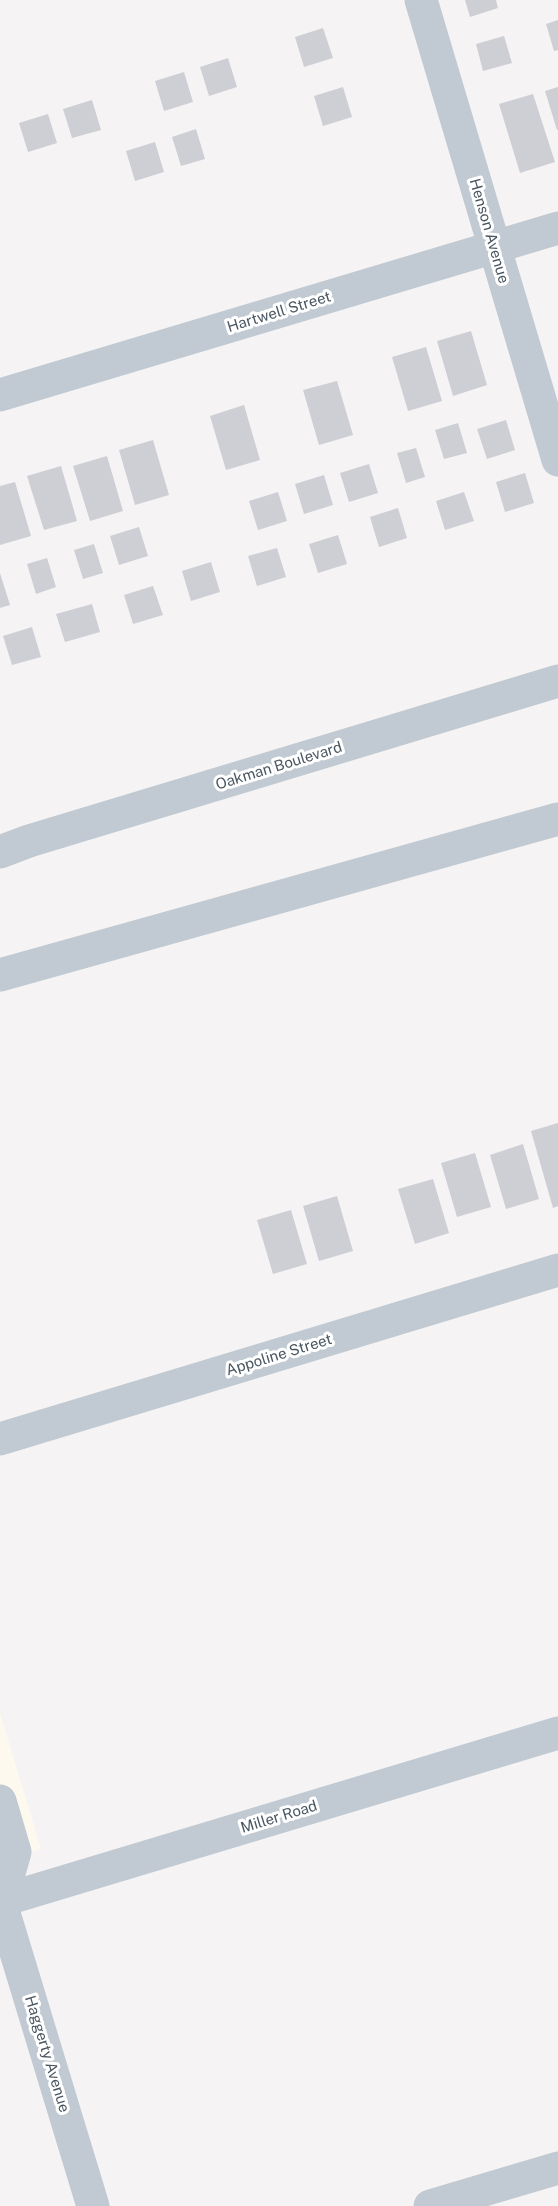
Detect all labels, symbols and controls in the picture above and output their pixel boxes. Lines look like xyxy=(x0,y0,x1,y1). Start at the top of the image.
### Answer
street label: Henson Avenue xyxy=(465,176,513,286)
street label: Hartwell Street xyxy=(225,288,333,336)
street label: Oakman Boulevard xyxy=(214,738,344,794)
street label: Appoline Street xyxy=(224,1330,334,1380)
street label: Miller Road xyxy=(239,1797,319,1837)
street label: Haggerty Avenue xyxy=(21,1993,73,2115)

